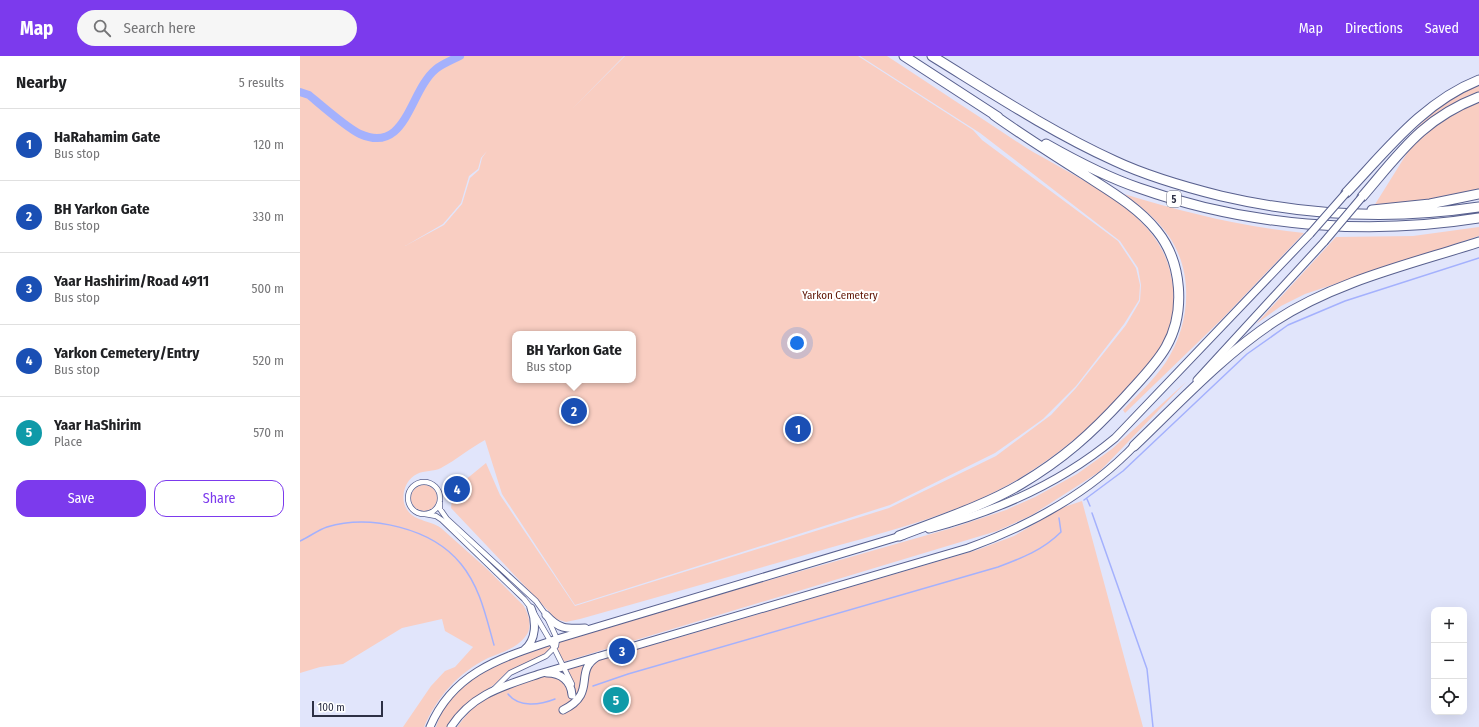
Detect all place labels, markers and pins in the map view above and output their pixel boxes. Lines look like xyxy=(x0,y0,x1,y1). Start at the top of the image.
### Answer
pin: 2 xyxy=(561,396,587,426)
pin: 1 xyxy=(785,414,811,444)
pin: 4 xyxy=(444,474,470,504)
pin: 3 xyxy=(609,636,635,666)
pin: 5 xyxy=(603,685,629,715)

